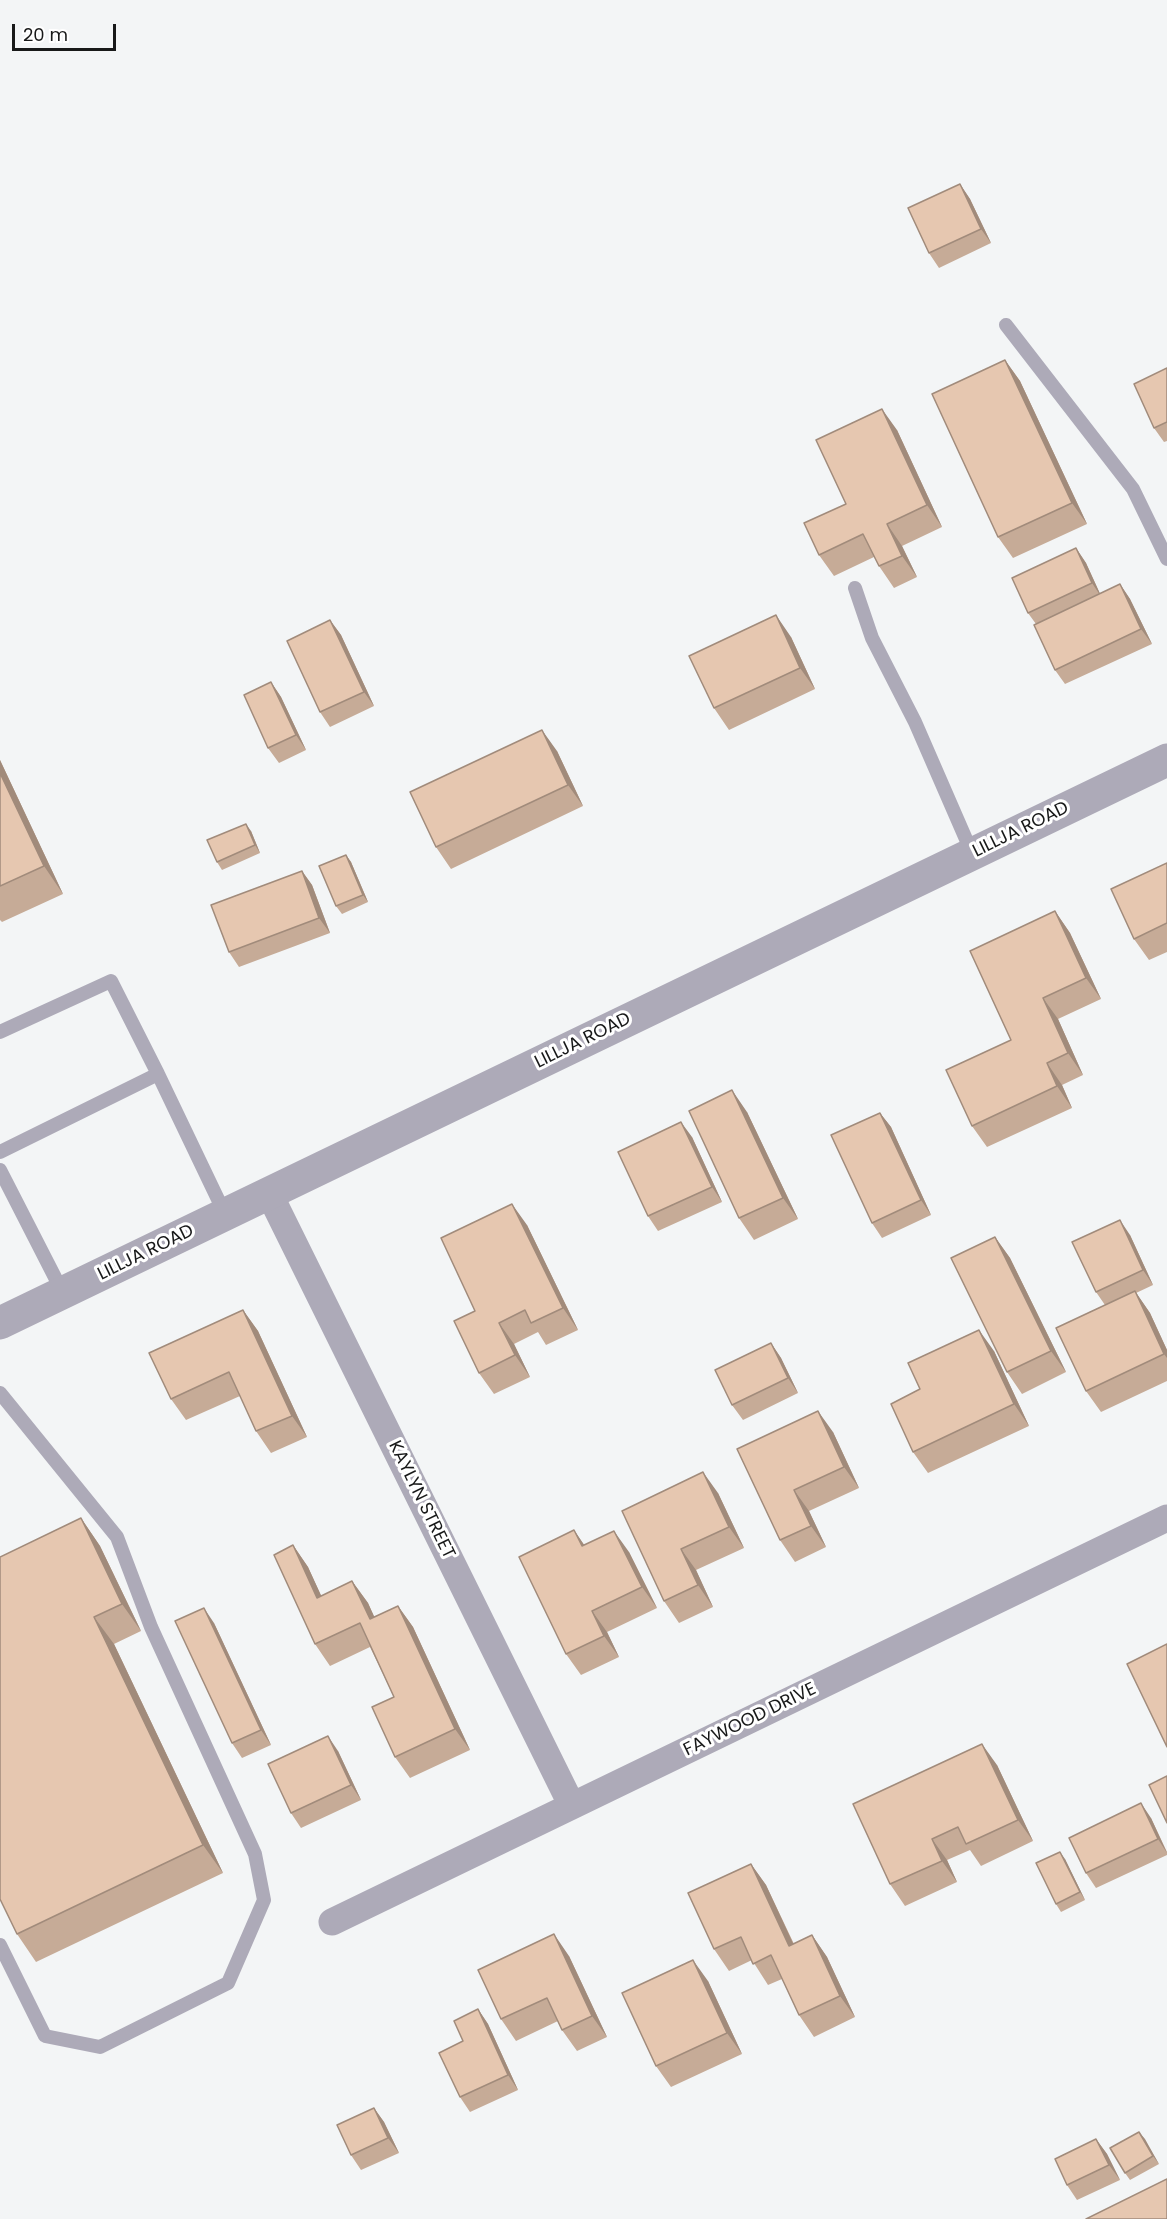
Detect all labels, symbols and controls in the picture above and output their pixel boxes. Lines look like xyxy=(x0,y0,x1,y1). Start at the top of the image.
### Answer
scale bar xyxy=(15,12,118,50)
text: 20 m xyxy=(23,22,68,47)
street label: LILLJA ROAD xyxy=(969,797,1073,863)
street label: LILLJA ROAD xyxy=(531,1008,635,1074)
street label: LILLJA ROAD xyxy=(94,1220,198,1286)
street label: KAYLYN STREET xyxy=(383,1437,459,1563)
street label: FAYWOOD DRIVE xyxy=(680,1679,820,1761)

